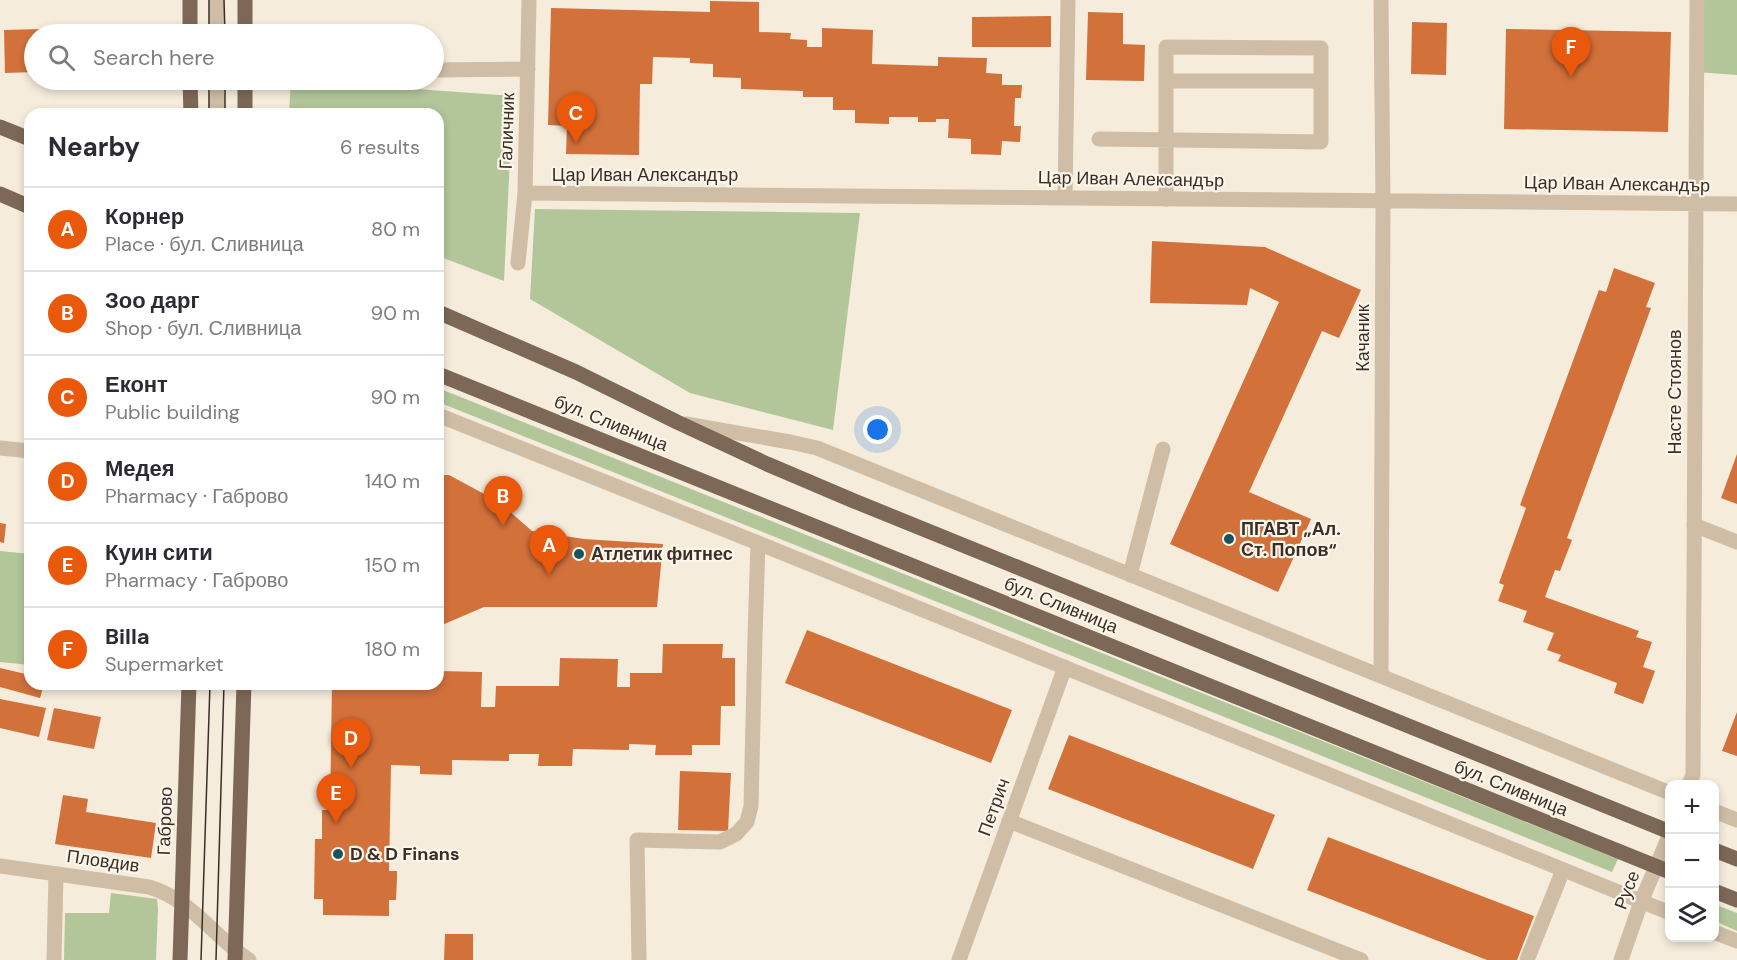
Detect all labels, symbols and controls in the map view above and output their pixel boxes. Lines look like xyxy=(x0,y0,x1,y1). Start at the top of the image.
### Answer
search box xyxy=(24,24,444,90)
pin: F xyxy=(1552,28,1590,77)
icon: search xyxy=(45,41,78,74)
text: Search here xyxy=(93,43,214,72)
street label: Галичник xyxy=(494,92,520,170)
pin: C xyxy=(556,94,596,143)
text: Nearby xyxy=(48,130,140,164)
text: 6 results xyxy=(340,134,420,160)
street label: Цар Иван Александър xyxy=(552,163,738,187)
street label: Цар Иван Александър xyxy=(1038,165,1224,193)
street label: Цар Иван Александър xyxy=(1524,170,1710,198)
text: Корнер xyxy=(105,202,184,231)
text: A xyxy=(60,216,75,242)
text: 80 m xyxy=(371,216,420,242)
text: Place · бул. Сливница xyxy=(105,231,304,257)
text: Зоо дарг xyxy=(105,286,200,315)
text: B xyxy=(61,300,74,326)
text: 90 m xyxy=(371,300,420,326)
street label: Качаник xyxy=(1351,304,1375,372)
text: Shop · бул. Сливница xyxy=(105,315,301,341)
street label: Насте Стоянов xyxy=(1663,329,1687,455)
text: Еконт xyxy=(105,370,168,399)
text: C xyxy=(60,384,75,410)
text: 90 m xyxy=(371,384,420,410)
street label: бул. Сливница xyxy=(550,389,672,457)
text: Public building xyxy=(105,399,240,425)
your location xyxy=(863,415,892,444)
text: Медея xyxy=(105,454,175,483)
text: D xyxy=(60,468,75,494)
text: 140 m xyxy=(365,468,420,494)
pin: B xyxy=(484,476,522,526)
text: Pharmacy · Габрово xyxy=(105,483,288,509)
place label: ПГАВТ „Ал. Ст. Попов“ xyxy=(1241,517,1341,562)
pin: A xyxy=(530,526,568,575)
marker: ПГАВТ „Ал. Ст. Попов“ xyxy=(1222,532,1236,546)
text: Куин сити xyxy=(105,538,213,567)
place label: Атлетик фитнес xyxy=(591,542,733,566)
marker: Атлетик фитнес xyxy=(572,547,586,561)
text: E xyxy=(62,552,73,578)
text: 150 m xyxy=(365,552,420,578)
text: Pharmacy · Габрово xyxy=(105,567,288,593)
street label: бул. Сливница xyxy=(1000,571,1122,639)
text: Billa xyxy=(105,622,150,651)
text: F xyxy=(62,636,73,662)
text: 180 m xyxy=(365,636,420,662)
text: Supermarket xyxy=(105,651,224,677)
pin: D xyxy=(332,718,370,768)
street label: бул. Сливница xyxy=(1450,754,1572,822)
pin: E xyxy=(316,774,356,823)
street label: Петрич xyxy=(972,775,1016,839)
map controls xyxy=(1665,780,1719,942)
button: + xyxy=(1665,780,1719,834)
street label: Габрово xyxy=(152,786,178,856)
button: − xyxy=(1665,834,1719,888)
place label: D & D Finans xyxy=(350,842,459,866)
street label: Пловдив xyxy=(65,844,141,878)
marker: D & D Finans xyxy=(331,847,345,861)
street label: Русе xyxy=(1609,867,1645,913)
button: layers xyxy=(1665,888,1719,942)

